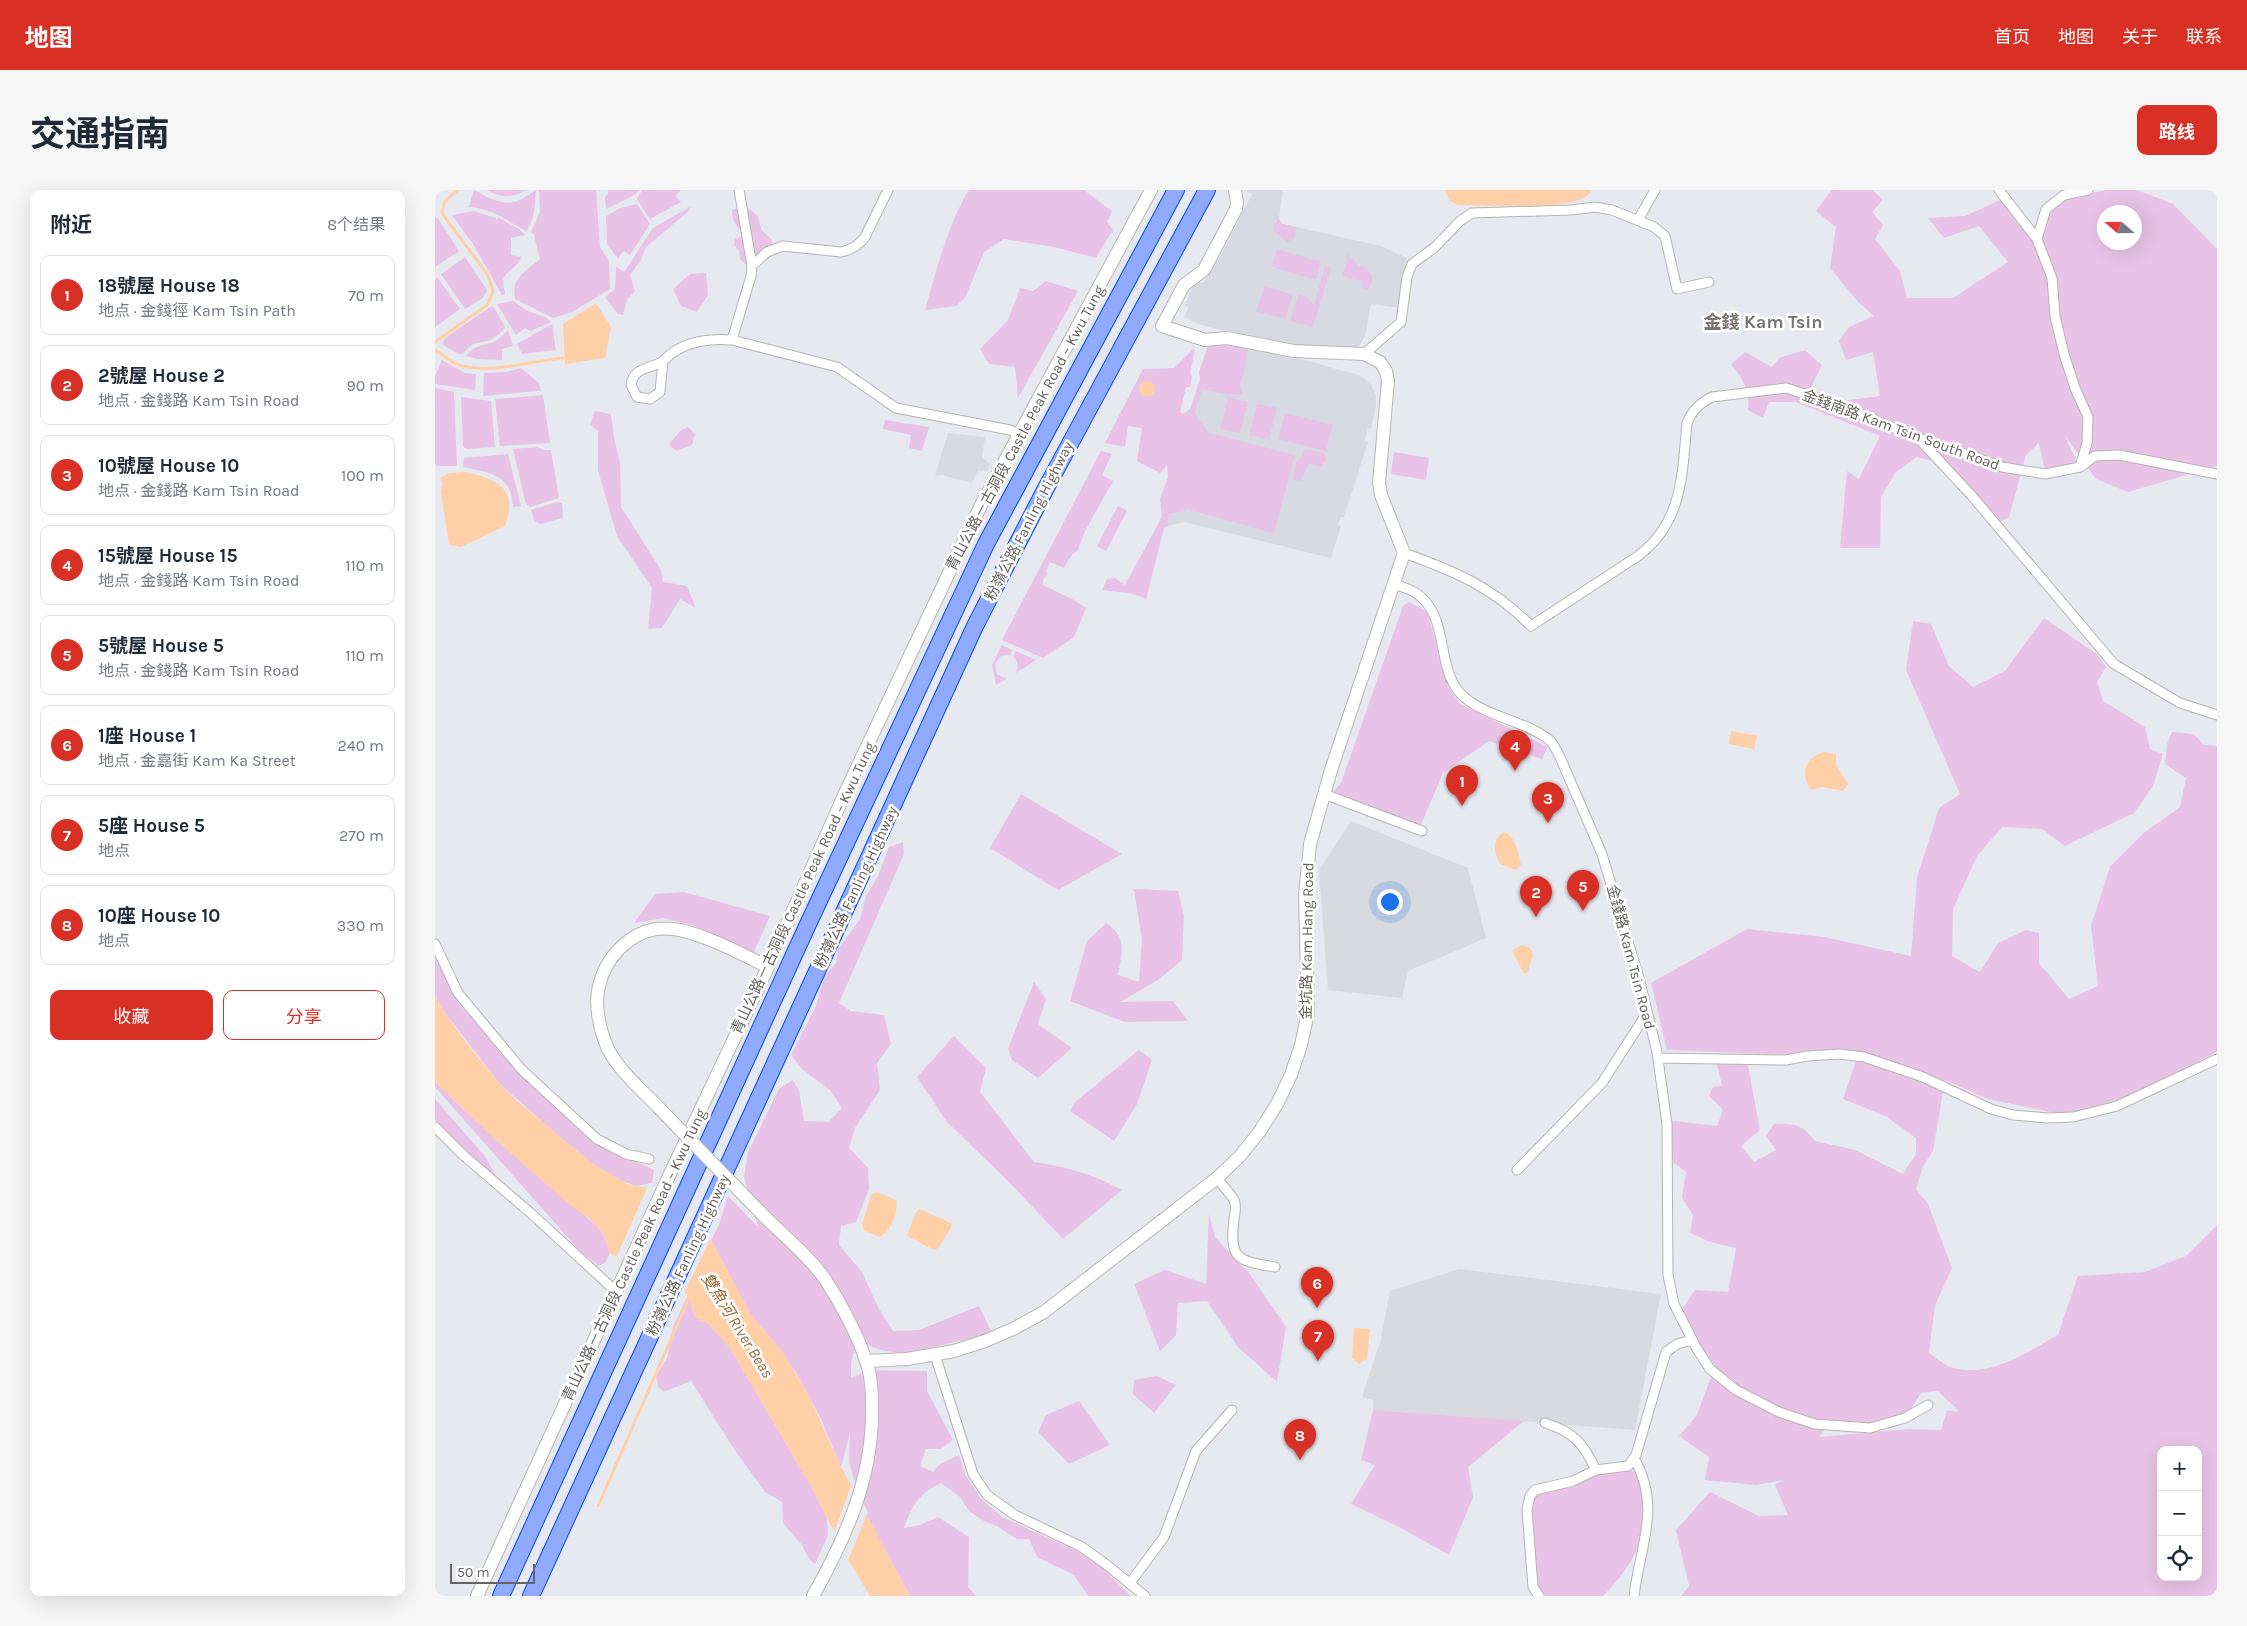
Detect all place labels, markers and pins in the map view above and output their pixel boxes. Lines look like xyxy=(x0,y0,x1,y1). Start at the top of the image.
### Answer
pin: 4 xyxy=(1499,730,1531,771)
pin: 1 xyxy=(1446,765,1478,806)
pin: 3 xyxy=(1532,782,1564,823)
pin: 5 xyxy=(1567,870,1599,911)
pin: 2 xyxy=(1520,876,1552,917)
pin: 6 xyxy=(1301,1267,1333,1308)
pin: 7 xyxy=(1302,1320,1334,1361)
pin: 8 xyxy=(1284,1419,1316,1460)

